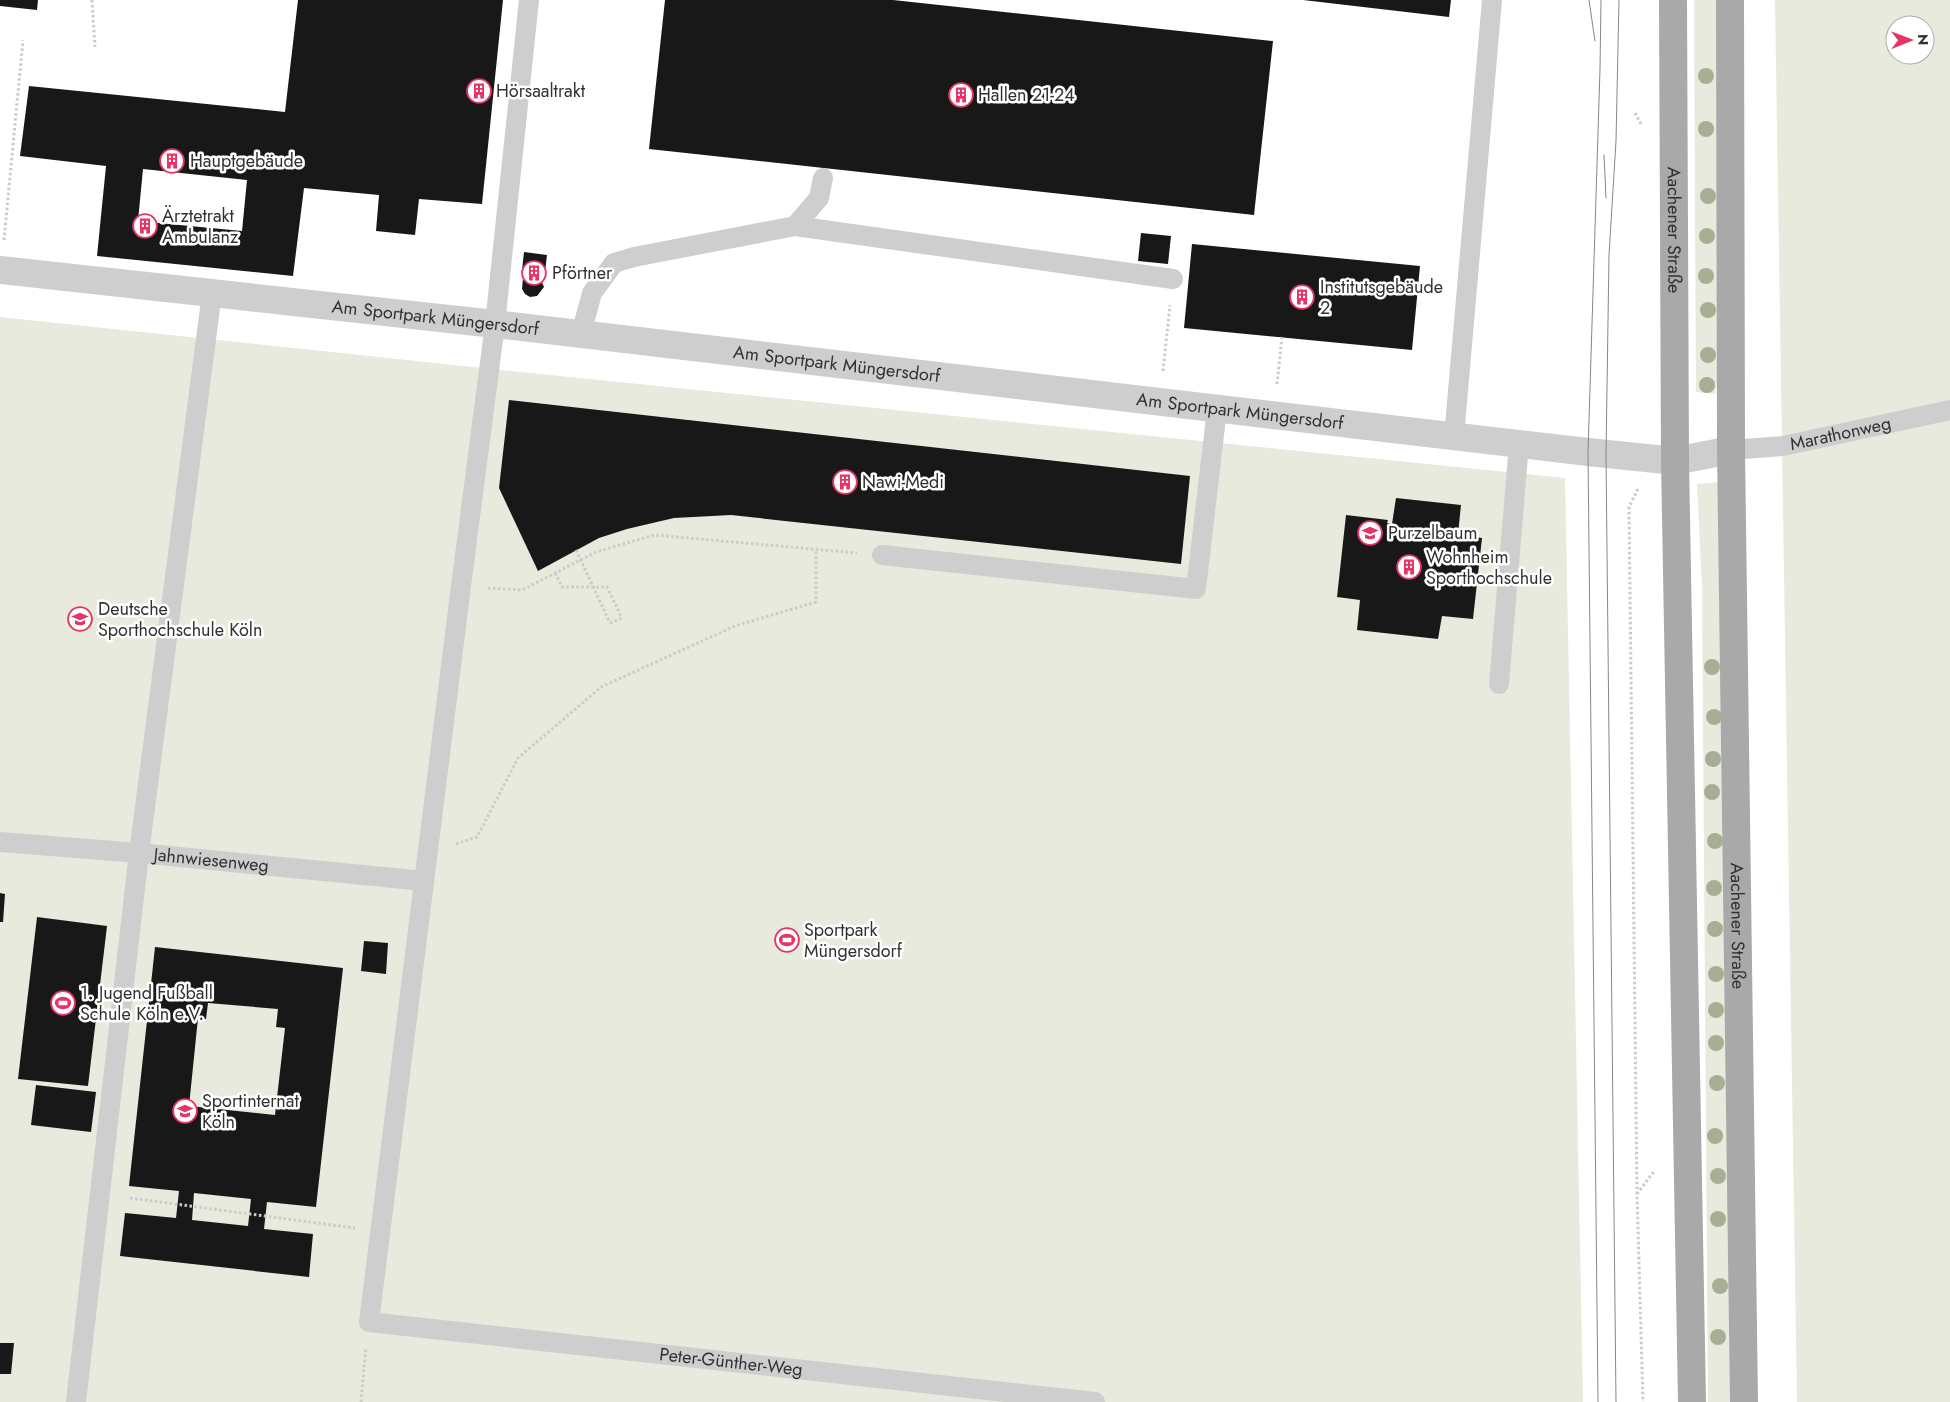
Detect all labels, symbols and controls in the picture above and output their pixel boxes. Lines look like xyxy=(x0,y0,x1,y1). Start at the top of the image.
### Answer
north arrow xyxy=(1885,15,1935,65)
text: N xyxy=(1913,34,1933,46)
building icon: Hörsaaltrakt xyxy=(466,78,492,104)
place label: Hörsaaltrakt xyxy=(496,78,586,104)
building icon: Hallen 21-24 xyxy=(948,82,974,108)
place label: Hallen 21-24 xyxy=(978,82,1075,108)
building icon: Hauptgebäude xyxy=(159,148,185,174)
place label: Hauptgebäude xyxy=(190,148,303,174)
street label: Aachener Straße xyxy=(1661,167,1687,293)
place label: Ärztetrakt Ambulanz xyxy=(162,203,239,250)
building icon: Ärztetrakt Ambulanz xyxy=(132,213,158,239)
building icon: Pförtner xyxy=(521,260,547,286)
place label: Pförtner xyxy=(552,260,613,286)
place label: Institutsgebäude 2 xyxy=(1320,274,1443,321)
building icon: Institutsgebäude 2 xyxy=(1289,284,1315,310)
street label: Am Sportpark Müngersdorf xyxy=(331,293,541,342)
street label: Am Sportpark Müngersdorf xyxy=(732,339,942,389)
street label: Am Sportpark Müngersdorf xyxy=(1135,386,1346,436)
street label: Marathonweg xyxy=(1788,410,1893,457)
building icon: Nawi-Medi xyxy=(832,469,858,495)
place label: Nawi-Medi xyxy=(862,469,944,495)
school or university icon: Purzelbaum xyxy=(1357,520,1383,546)
place label: Purzelbaum xyxy=(1388,520,1478,546)
place label: Wohnheim Sporthochschule xyxy=(1426,544,1552,591)
building icon: Wohnheim Sporthochschule xyxy=(1396,554,1422,580)
place label: Deutsche Sporthochschule Köln xyxy=(98,596,262,643)
school or university icon: Deutsche Sporthochschule Köln xyxy=(67,606,93,632)
street label: Jahnwiesenweg xyxy=(150,841,270,879)
street label: Aachener Straße xyxy=(1724,862,1751,990)
place label: Sportpark Müngersdorf xyxy=(804,917,903,964)
sports icon: Sportpark Müngersdorf xyxy=(774,927,800,953)
place label: 1. Jugend Fußball Schule Köln e.V. xyxy=(80,980,213,1027)
sports icon: 1. Jugend Fußball Schule Köln e.V. xyxy=(50,990,76,1016)
place label: Sportinternat Köln xyxy=(202,1088,299,1135)
school or university icon: Sportinternat Köln xyxy=(172,1098,198,1124)
street label: Peter-Günther-Weg xyxy=(658,1341,804,1383)

